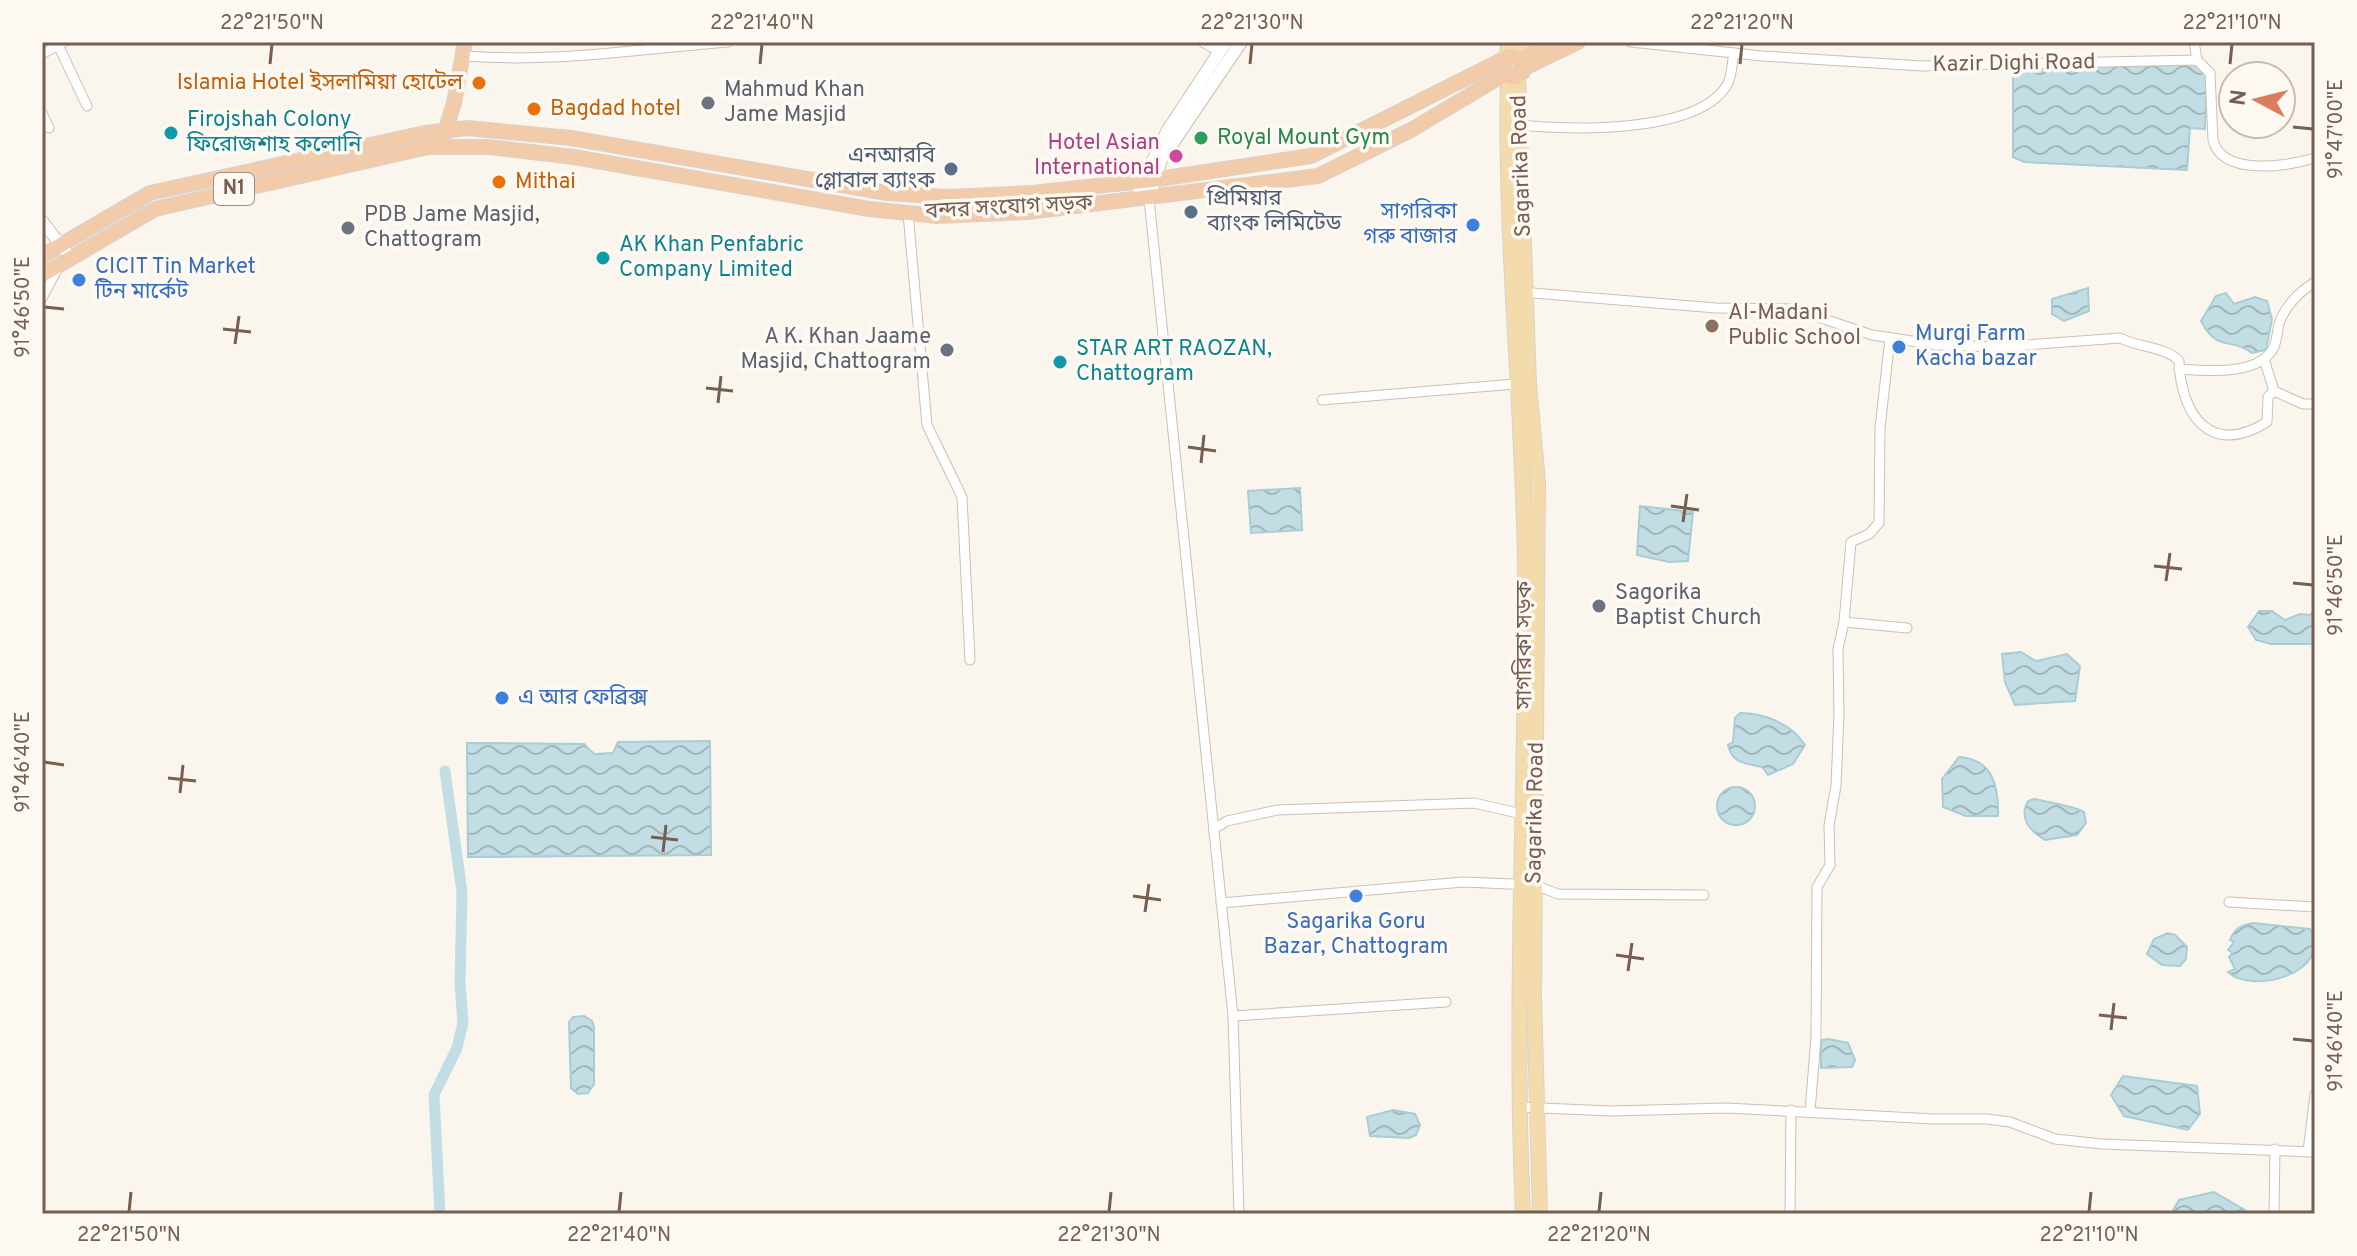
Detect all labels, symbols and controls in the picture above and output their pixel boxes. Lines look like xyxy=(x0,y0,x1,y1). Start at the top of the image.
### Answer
text: 22°21'50"N xyxy=(220,11,324,37)
text: 22°21'40"N xyxy=(710,11,814,37)
text: 22°21'30"N xyxy=(1200,11,1304,37)
text: 22°21'20"N xyxy=(1690,11,1794,37)
text: 22°21'10"N xyxy=(2182,11,2282,37)
street label: Kazir Dighi Road xyxy=(1932,49,2096,79)
north arrow xyxy=(2217,60,2297,140)
place label: Islamia Hotel ইসলামিয়া হোটেল xyxy=(177,69,464,97)
marker: Islamia Hotel ইসলামিয়া হোটেল xyxy=(470,74,488,92)
place label: Mahmud Khan Jame Masjid xyxy=(724,77,865,129)
text: 91°47'00"E xyxy=(2324,79,2350,179)
text: N xyxy=(2225,88,2254,107)
marker: Mahmud Khan Jame Masjid xyxy=(699,94,717,112)
street label: Sagarika Road xyxy=(1506,94,1538,238)
place label: Bagdad hotel xyxy=(550,96,681,123)
marker: Bagdad hotel xyxy=(525,100,543,118)
place label: Firojshah Colony ফিরোজশাহ কলোনি xyxy=(186,107,362,159)
marker: Firojshah Colony ফিরোজশাহ কলোনি xyxy=(162,124,180,142)
place label: Royal Mount Gym xyxy=(1217,125,1390,152)
marker: Royal Mount Gym xyxy=(1192,129,1210,147)
place label: Hotel Asian International xyxy=(1034,130,1160,182)
place label: এনআরবি গ্লোবাল ব্যাংক xyxy=(815,142,936,195)
marker: Hotel Asian International xyxy=(1167,147,1185,165)
marker: এনআরবি গ্লোবাল ব্যাংক xyxy=(942,160,960,178)
place label: Mithai xyxy=(515,169,576,196)
road number: N1 xyxy=(214,173,254,205)
marker: Mithai xyxy=(490,173,508,191)
place label: প্রিমিয়ার ব্যাংক লিমিটেড xyxy=(1206,185,1342,238)
street label: বন্দর সংযোগ সড়ক xyxy=(924,190,1094,226)
place label: সাগরিকা গরু বাজার xyxy=(1363,198,1458,251)
place label: PDB Jame Masjid, Chattogram xyxy=(364,202,540,254)
marker: প্রিমিয়ার ব্যাংক লিমিটেড xyxy=(1182,203,1200,221)
marker: সাগরিকা গরু বাজার xyxy=(1464,216,1482,234)
marker: PDB Jame Masjid, Chattogram xyxy=(339,219,357,237)
place label: AK Khan Penfabric Company Limited xyxy=(619,232,804,284)
marker: AK Khan Penfabric Company Limited xyxy=(594,249,612,267)
place label: CICIT Tin Market টিন মার্কেট xyxy=(94,254,256,306)
text: 91°46'50"E xyxy=(11,256,37,358)
marker: CICIT Tin Market টিন মার্কেট xyxy=(70,271,88,289)
place label: Al-Madani Public School xyxy=(1728,300,1861,352)
marker: Al-Madani Public School xyxy=(1703,317,1721,335)
place label: Murgi Farm Kacha bazar xyxy=(1915,321,2038,373)
place label: A K. Khan Jaame Masjid, Chattogram xyxy=(741,324,931,376)
place label: STAR ART RAOZAN, Chattogram xyxy=(1076,336,1272,388)
marker: Murgi Farm Kacha bazar xyxy=(1890,338,1908,356)
marker: A K. Khan Jaame Masjid, Chattogram xyxy=(938,341,956,359)
marker: STAR ART RAOZAN, Chattogram xyxy=(1051,353,1069,371)
text: 91°46'50"E xyxy=(2324,534,2350,636)
street label: সাগরিকা সড়ক xyxy=(1511,580,1539,710)
place label: Sagorika Baptist Church xyxy=(1615,580,1761,632)
marker: Sagorika Baptist Church xyxy=(1590,597,1608,615)
place label: এ আর ফেব্রিক্স xyxy=(518,684,648,712)
marker: এ আর ফেব্রিক্স xyxy=(493,689,511,707)
text: 91°46'40"E xyxy=(11,711,37,813)
street label: Sagarika Road xyxy=(1521,742,1551,884)
marker: Sagarika Goru Bazar, Chattogram xyxy=(1347,887,1365,905)
place label: Sagarika Goru Bazar, Chattogram xyxy=(1263,909,1449,961)
text: 91°46'40"E xyxy=(2324,990,2350,1092)
text: 22°21'50"N xyxy=(77,1223,181,1249)
text: 22°21'40"N xyxy=(567,1223,671,1249)
text: 22°21'30"N xyxy=(1057,1223,1161,1249)
text: 22°21'20"N xyxy=(1547,1223,1651,1249)
text: 22°21'10"N xyxy=(2039,1223,2139,1249)

